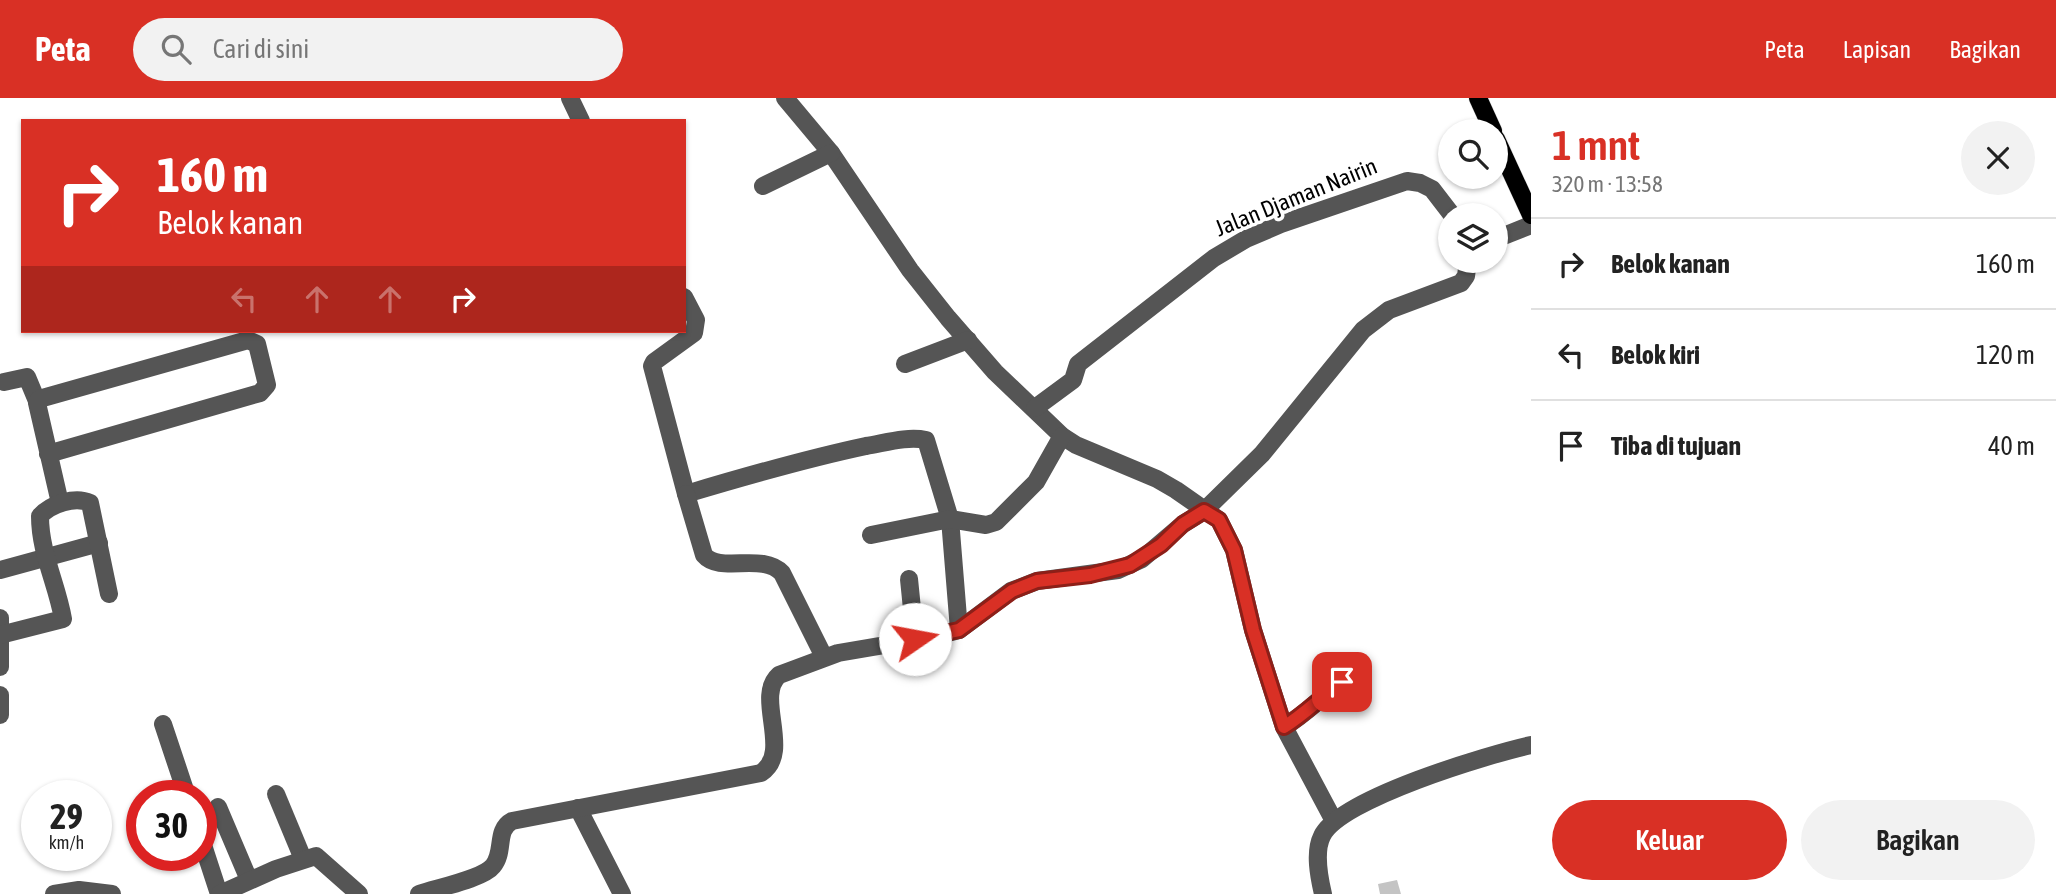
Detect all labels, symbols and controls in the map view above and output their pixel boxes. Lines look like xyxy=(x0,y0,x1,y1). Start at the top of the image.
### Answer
search box xyxy=(133,18,623,81)
text: Peta xyxy=(35,30,91,68)
icon: search xyxy=(157,30,195,68)
text: Cari di sini xyxy=(213,34,309,64)
text: Peta xyxy=(1764,36,1805,63)
text: Lapisan xyxy=(1843,36,1911,63)
text: Bagikan xyxy=(1949,36,2021,63)
map controls xyxy=(1438,119,1508,273)
button: search xyxy=(1438,119,1508,189)
text: 1 mnt xyxy=(1552,121,1640,169)
button: close xyxy=(1961,121,2035,195)
text: 160 m xyxy=(157,146,268,202)
icon: right xyxy=(42,147,133,238)
street label: Jalan Djaman Nairin xyxy=(1211,153,1381,241)
text: 320 m · 13:58 xyxy=(1552,171,1663,197)
button: layers xyxy=(1438,203,1508,273)
text: Belok kanan xyxy=(157,204,303,241)
icon: right xyxy=(1552,245,1590,283)
text: Belok kanan xyxy=(1611,249,1730,279)
text: 160 m xyxy=(1976,249,2035,279)
icon: left xyxy=(225,280,263,318)
icon: ahead xyxy=(298,280,336,318)
icon: ahead xyxy=(371,280,409,318)
icon: right xyxy=(444,280,482,318)
icon: left xyxy=(1552,336,1590,374)
text: Belok kiri xyxy=(1611,340,1700,370)
text: 120 m xyxy=(1976,340,2035,370)
icon: arrive xyxy=(1552,427,1590,465)
text: Tiba di tujuan xyxy=(1611,431,1741,461)
text: 40 m xyxy=(1988,431,2035,461)
position arrow xyxy=(878,602,952,676)
pin xyxy=(1312,652,1372,712)
icon: arrive xyxy=(1323,663,1361,701)
speed limit sign: 30 xyxy=(126,780,217,871)
text: 29 xyxy=(50,796,83,836)
button: Keluar xyxy=(1552,800,1787,880)
button: Bagikan xyxy=(1801,800,2035,880)
text: km/h xyxy=(49,832,84,853)

